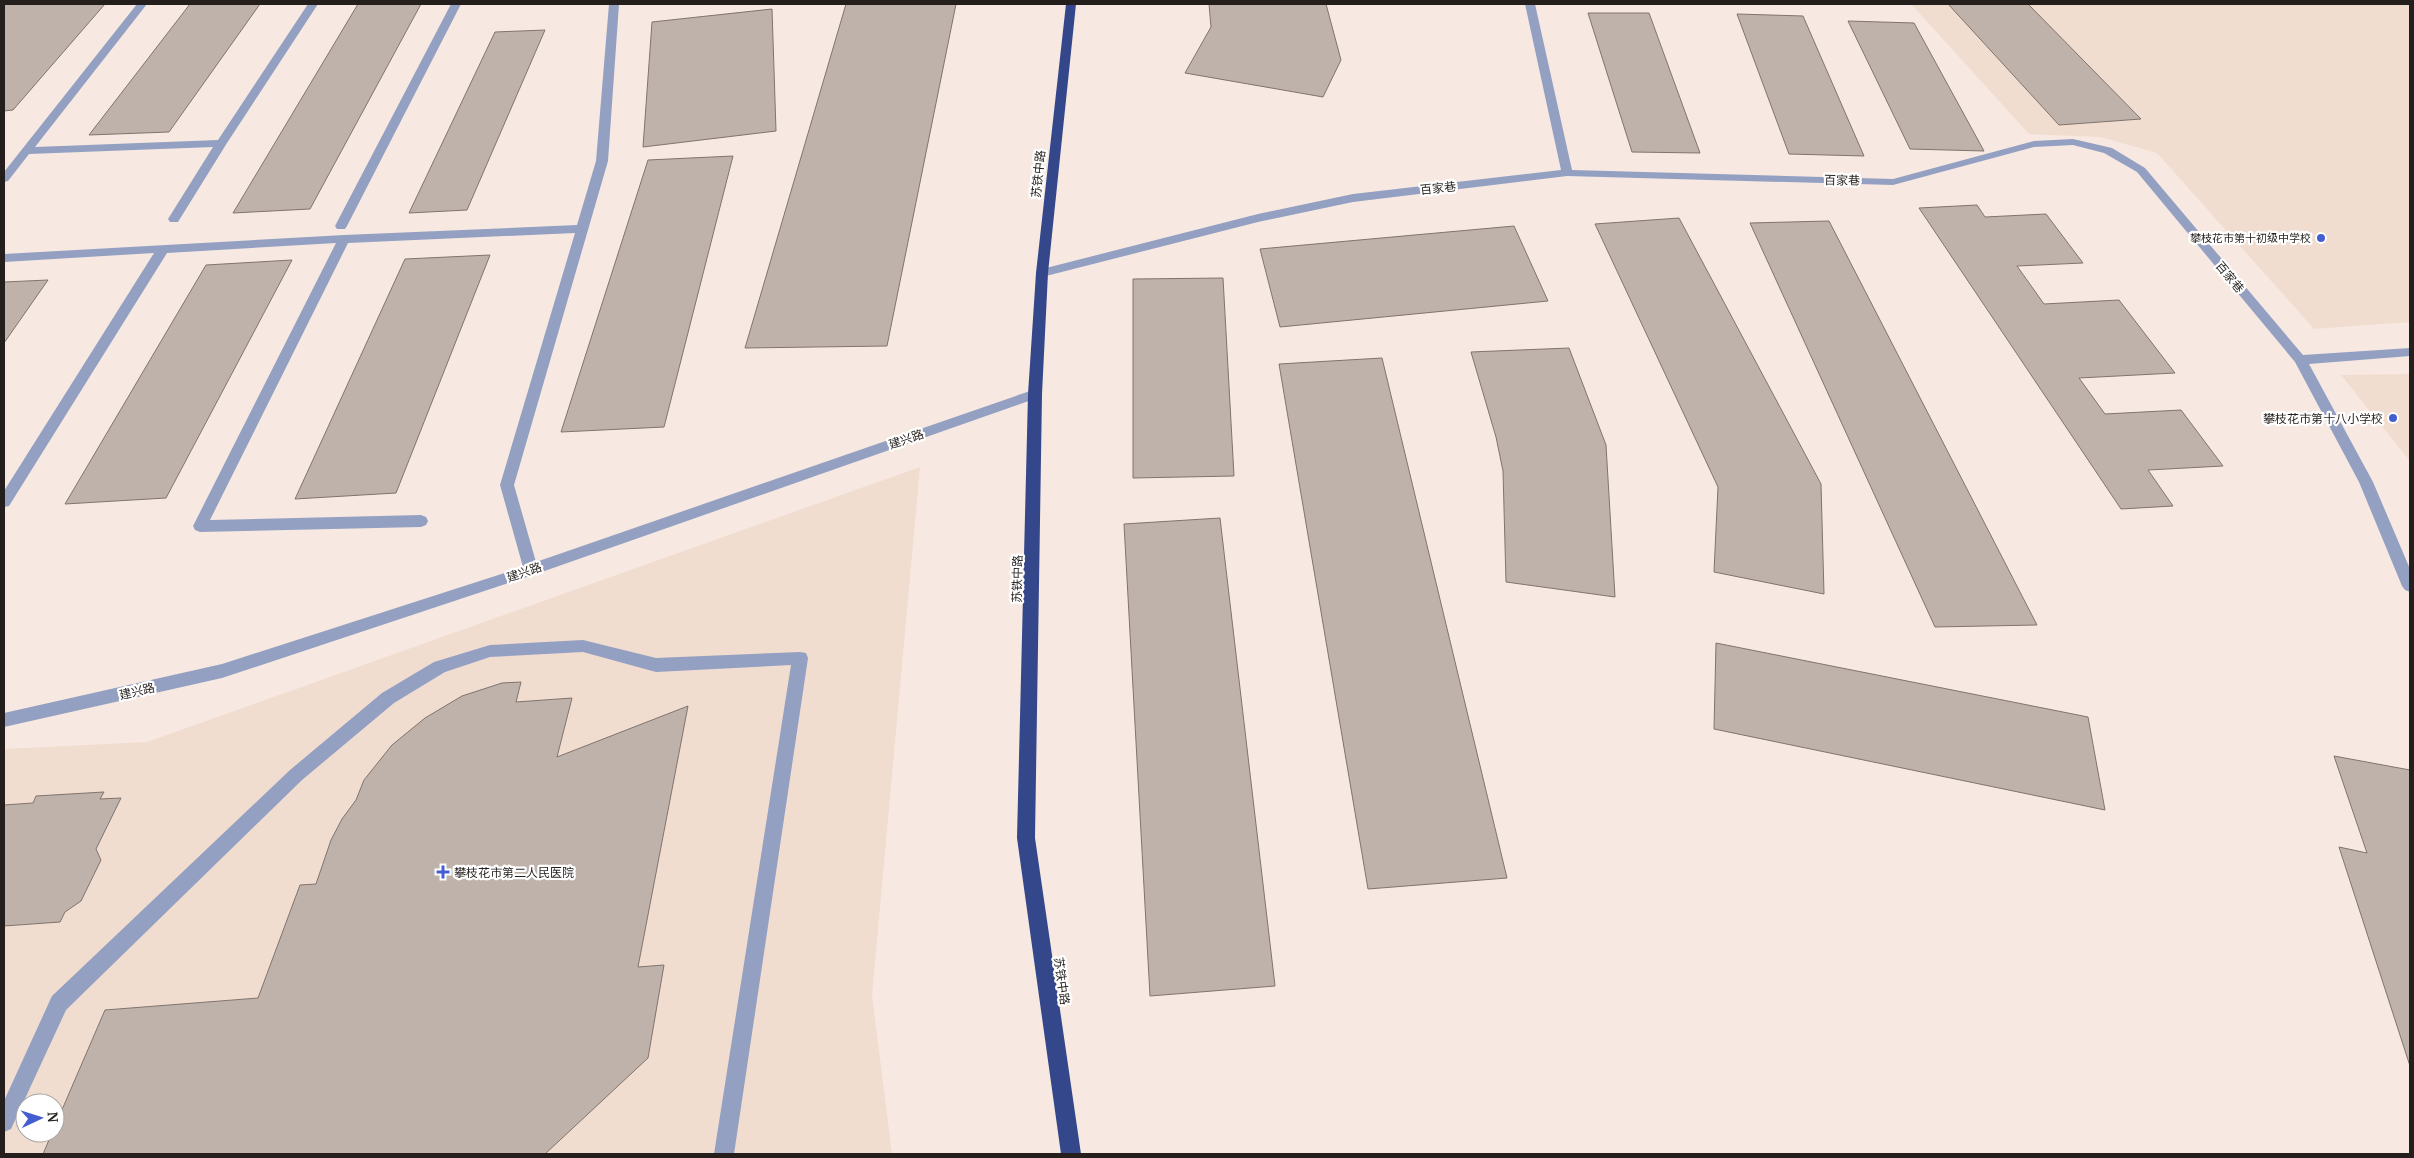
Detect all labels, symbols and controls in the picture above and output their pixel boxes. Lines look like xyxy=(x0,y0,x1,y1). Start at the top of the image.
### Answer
street label: 苏铁中路 xyxy=(1028,149,1048,199)
street label: 百家巷 xyxy=(1824,172,1860,188)
street label: 百家巷 xyxy=(1419,179,1457,197)
place label: 攀枝花市第十初级中学校 xyxy=(2190,231,2311,245)
marker: 攀枝花市第十初级中学校 xyxy=(2315,232,2327,244)
street label: 百家巷 xyxy=(2213,258,2247,296)
place label: 攀枝花市第十八小学校 xyxy=(2263,411,2383,426)
marker: 攀枝花市第十八小学校 xyxy=(2387,412,2399,424)
street label: 建兴路 xyxy=(887,426,925,452)
street label: 苏铁中路 xyxy=(1009,555,1025,603)
street label: 建兴路 xyxy=(505,559,543,585)
street label: 建兴路 xyxy=(118,680,156,702)
marker: 攀枝花市第二人民医院 xyxy=(436,865,450,879)
place label: 攀枝花市第二人民医院 xyxy=(454,865,574,880)
street label: 苏铁中路 xyxy=(1051,956,1073,1006)
north arrow xyxy=(15,1093,65,1143)
text: N xyxy=(44,1111,63,1123)

